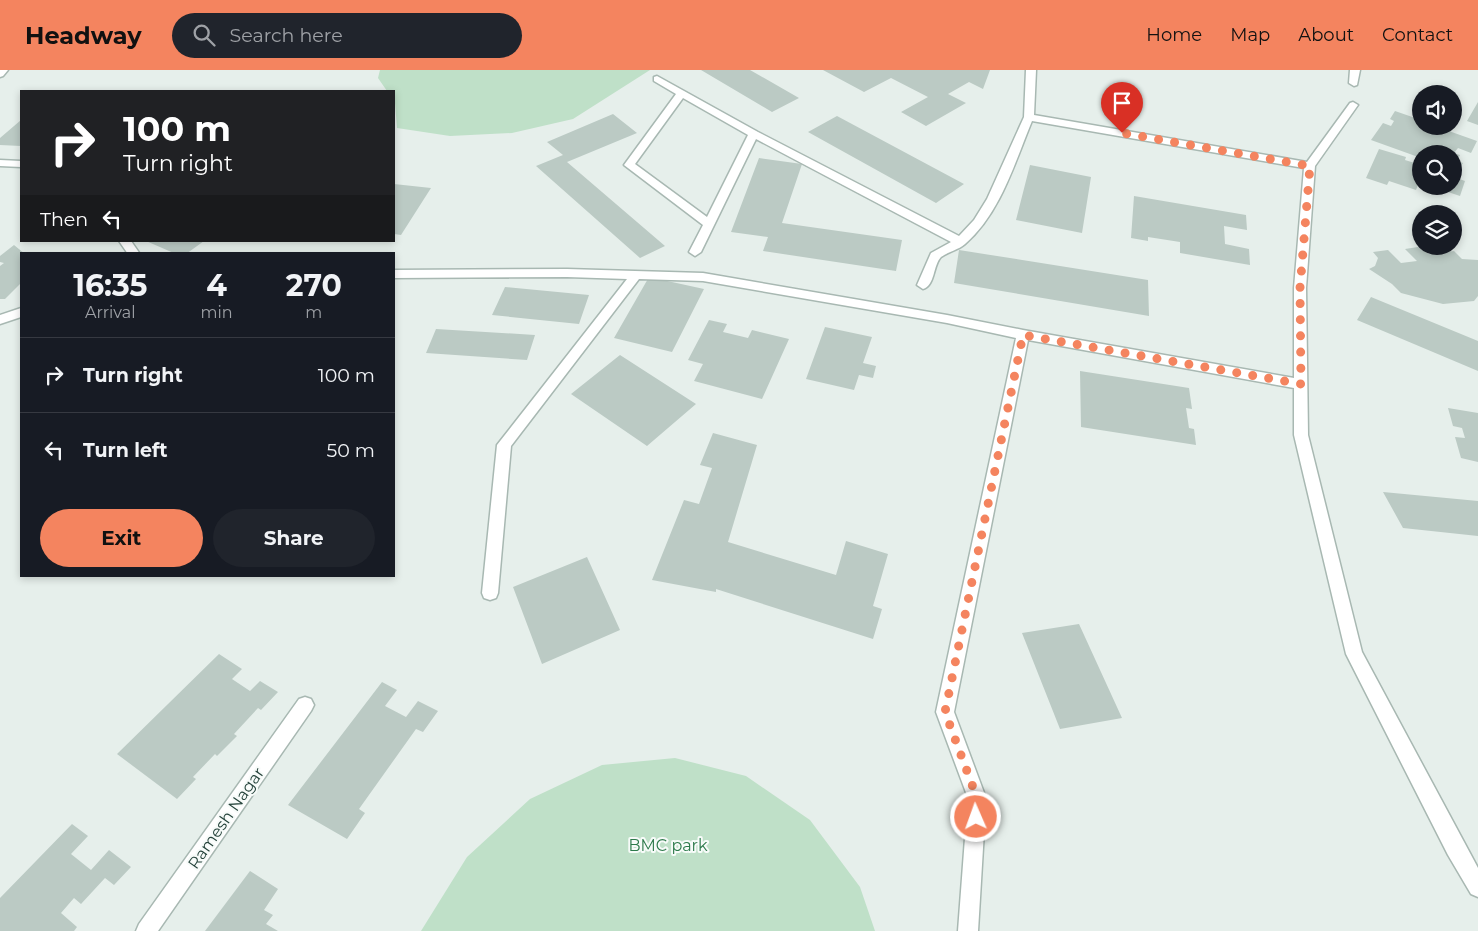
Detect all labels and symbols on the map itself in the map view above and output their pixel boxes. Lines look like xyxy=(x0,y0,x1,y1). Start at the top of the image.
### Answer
pin xyxy=(1101,82,1143,133)
street label: Ramesh Nagar xyxy=(184,764,268,872)
position arrow xyxy=(949,790,1001,842)
park label: BMC park xyxy=(629,836,708,855)

